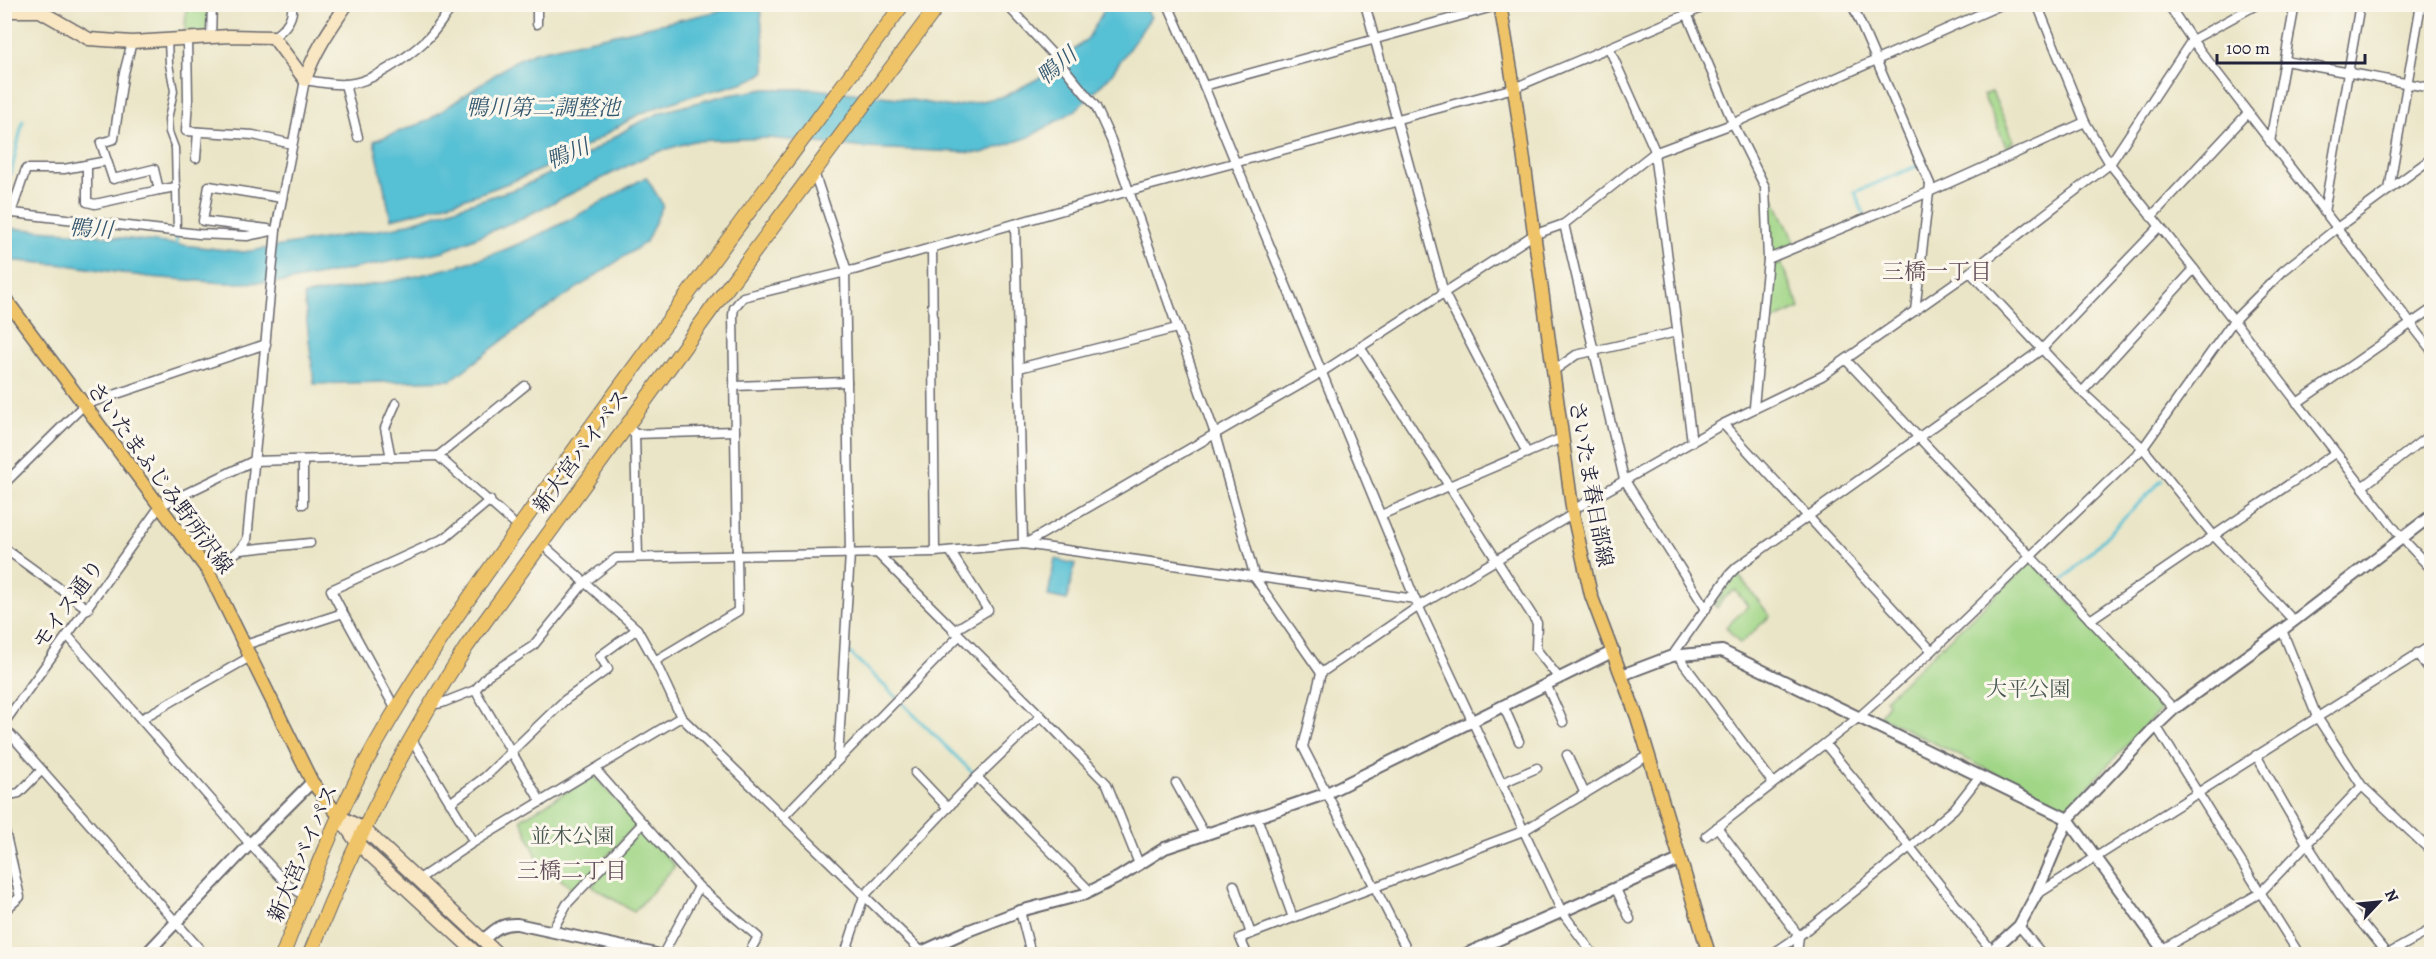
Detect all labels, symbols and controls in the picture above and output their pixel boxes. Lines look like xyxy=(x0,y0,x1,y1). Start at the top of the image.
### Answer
scale bar xyxy=(2217,27,2366,65)
text: 100 m xyxy=(2226,36,2270,60)
water label: 鴨川 xyxy=(1030,39,1085,92)
water label: 鴨川第二調整池 xyxy=(466,93,623,123)
water label: 鴨川 xyxy=(542,131,596,176)
water label: 鴨川 xyxy=(68,213,116,246)
district label: 三橋一丁目 xyxy=(1882,257,1992,287)
street label: さいたまふじみ野所沢線 xyxy=(81,376,239,580)
street label: 新大宮バイパス xyxy=(527,383,635,519)
street label: さいたま春日部線 xyxy=(1563,399,1619,569)
street label: モイス通り xyxy=(26,554,110,654)
park label: 大平公園 xyxy=(1986,675,2070,703)
street label: 新大宮バイパス xyxy=(261,780,345,926)
park label: 並木公園 xyxy=(530,822,614,850)
district label: 三橋二丁目 xyxy=(517,856,627,886)
north arrow xyxy=(2349,872,2409,932)
text: N xyxy=(2379,886,2404,906)

